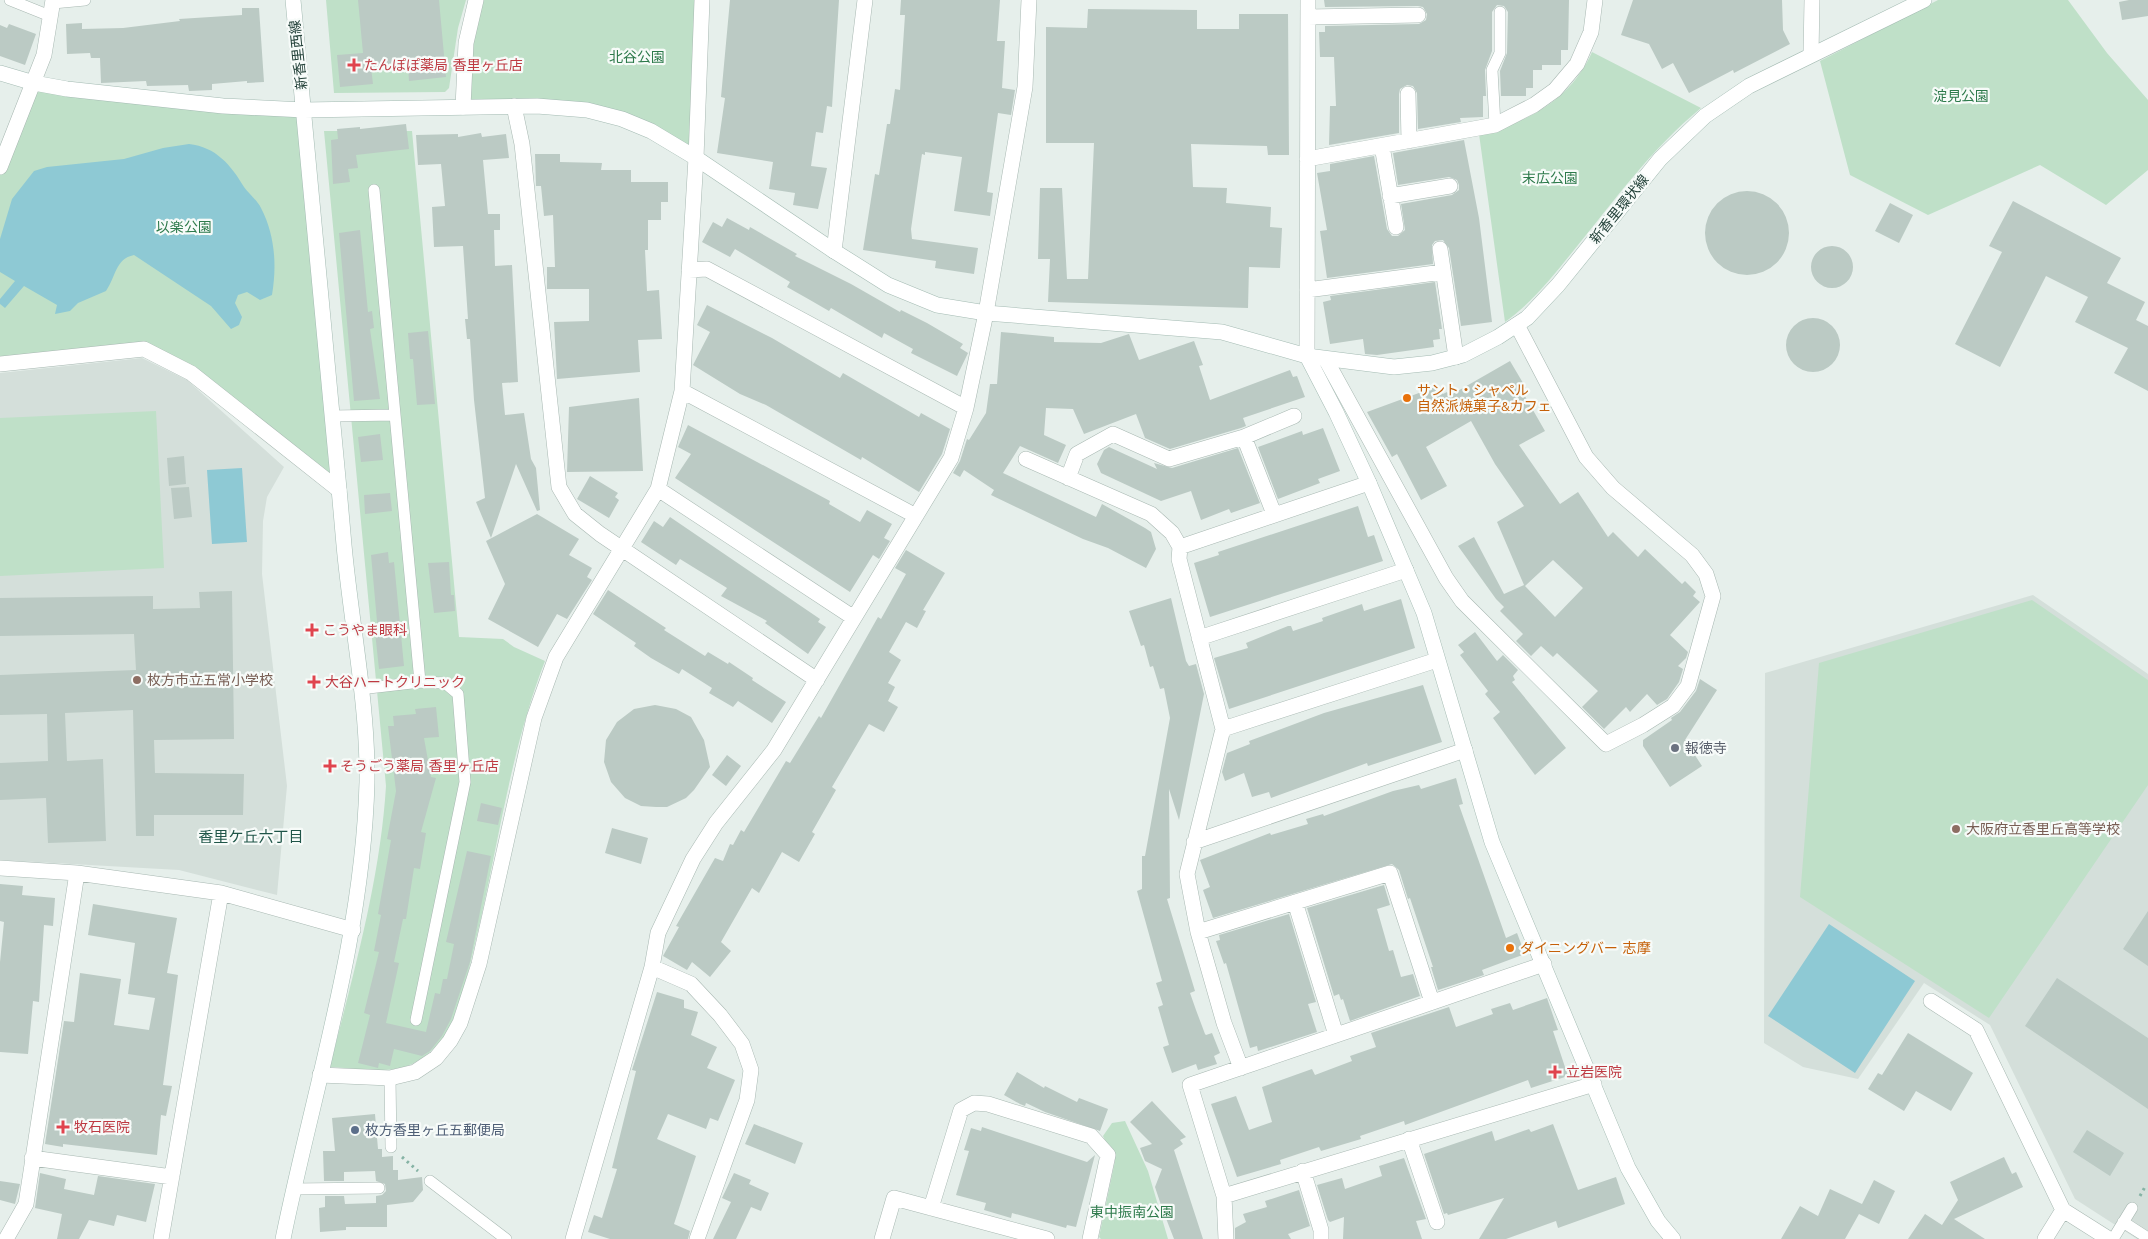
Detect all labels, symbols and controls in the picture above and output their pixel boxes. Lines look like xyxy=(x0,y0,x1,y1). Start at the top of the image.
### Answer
street label: 新香里西線 xyxy=(286,19,310,91)
park label: 北谷公園 xyxy=(609,49,665,65)
place label: たんぽぽ薬局 香里ヶ丘店 xyxy=(364,57,523,73)
marker: たんぽぽ薬局 香里ヶ丘店 xyxy=(348,59,360,71)
park label: 淀見公園 xyxy=(1933,88,1989,104)
park label: 末広公園 xyxy=(1522,170,1578,186)
street label: 新香里環状線 xyxy=(1586,171,1652,247)
park label: 以楽公園 xyxy=(156,219,212,235)
place label: サント・シャペル 自然派焼菓子&カフェ xyxy=(1417,382,1552,414)
marker: サント・シャペル 自然派焼菓子&カフェ xyxy=(1401,392,1413,404)
place label: こうやま眼科 xyxy=(323,622,407,638)
marker: こうやま眼科 xyxy=(305,623,319,637)
place label: 枚方市立五常小学校 xyxy=(147,672,273,688)
marker: 枚方市立五常小学校 xyxy=(131,674,143,686)
place label: 大谷ハートクリニック xyxy=(325,674,465,690)
marker: 大谷ハートクリニック xyxy=(307,675,321,689)
place label: 報徳寺 xyxy=(1685,740,1727,756)
marker: 報徳寺 xyxy=(1669,742,1681,754)
place label: そうごう薬局 香里ヶ丘店 xyxy=(340,758,499,774)
marker: そうごう薬局 香里ヶ丘店 xyxy=(324,760,336,772)
place label: 大阪府立香里丘高等学校 xyxy=(1966,821,2120,837)
marker: 大阪府立香里丘高等学校 xyxy=(1950,823,1962,835)
district label: 香里ケ丘六丁目 xyxy=(198,828,304,846)
place label: ダイニングバー 志摩 xyxy=(1520,940,1651,956)
marker: ダイニングバー 志摩 xyxy=(1504,942,1516,954)
place label: 立岩医院 xyxy=(1566,1064,1622,1080)
marker: 立岩医院 xyxy=(1548,1065,1562,1079)
place label: 牧石医院 xyxy=(74,1119,130,1135)
marker: 牧石医院 xyxy=(56,1120,70,1134)
place label: 枚方香里ヶ丘五郵便局 xyxy=(365,1122,505,1138)
marker: 枚方香里ヶ丘五郵便局 xyxy=(349,1124,361,1136)
park label: 東中振南公園 xyxy=(1090,1204,1174,1220)

